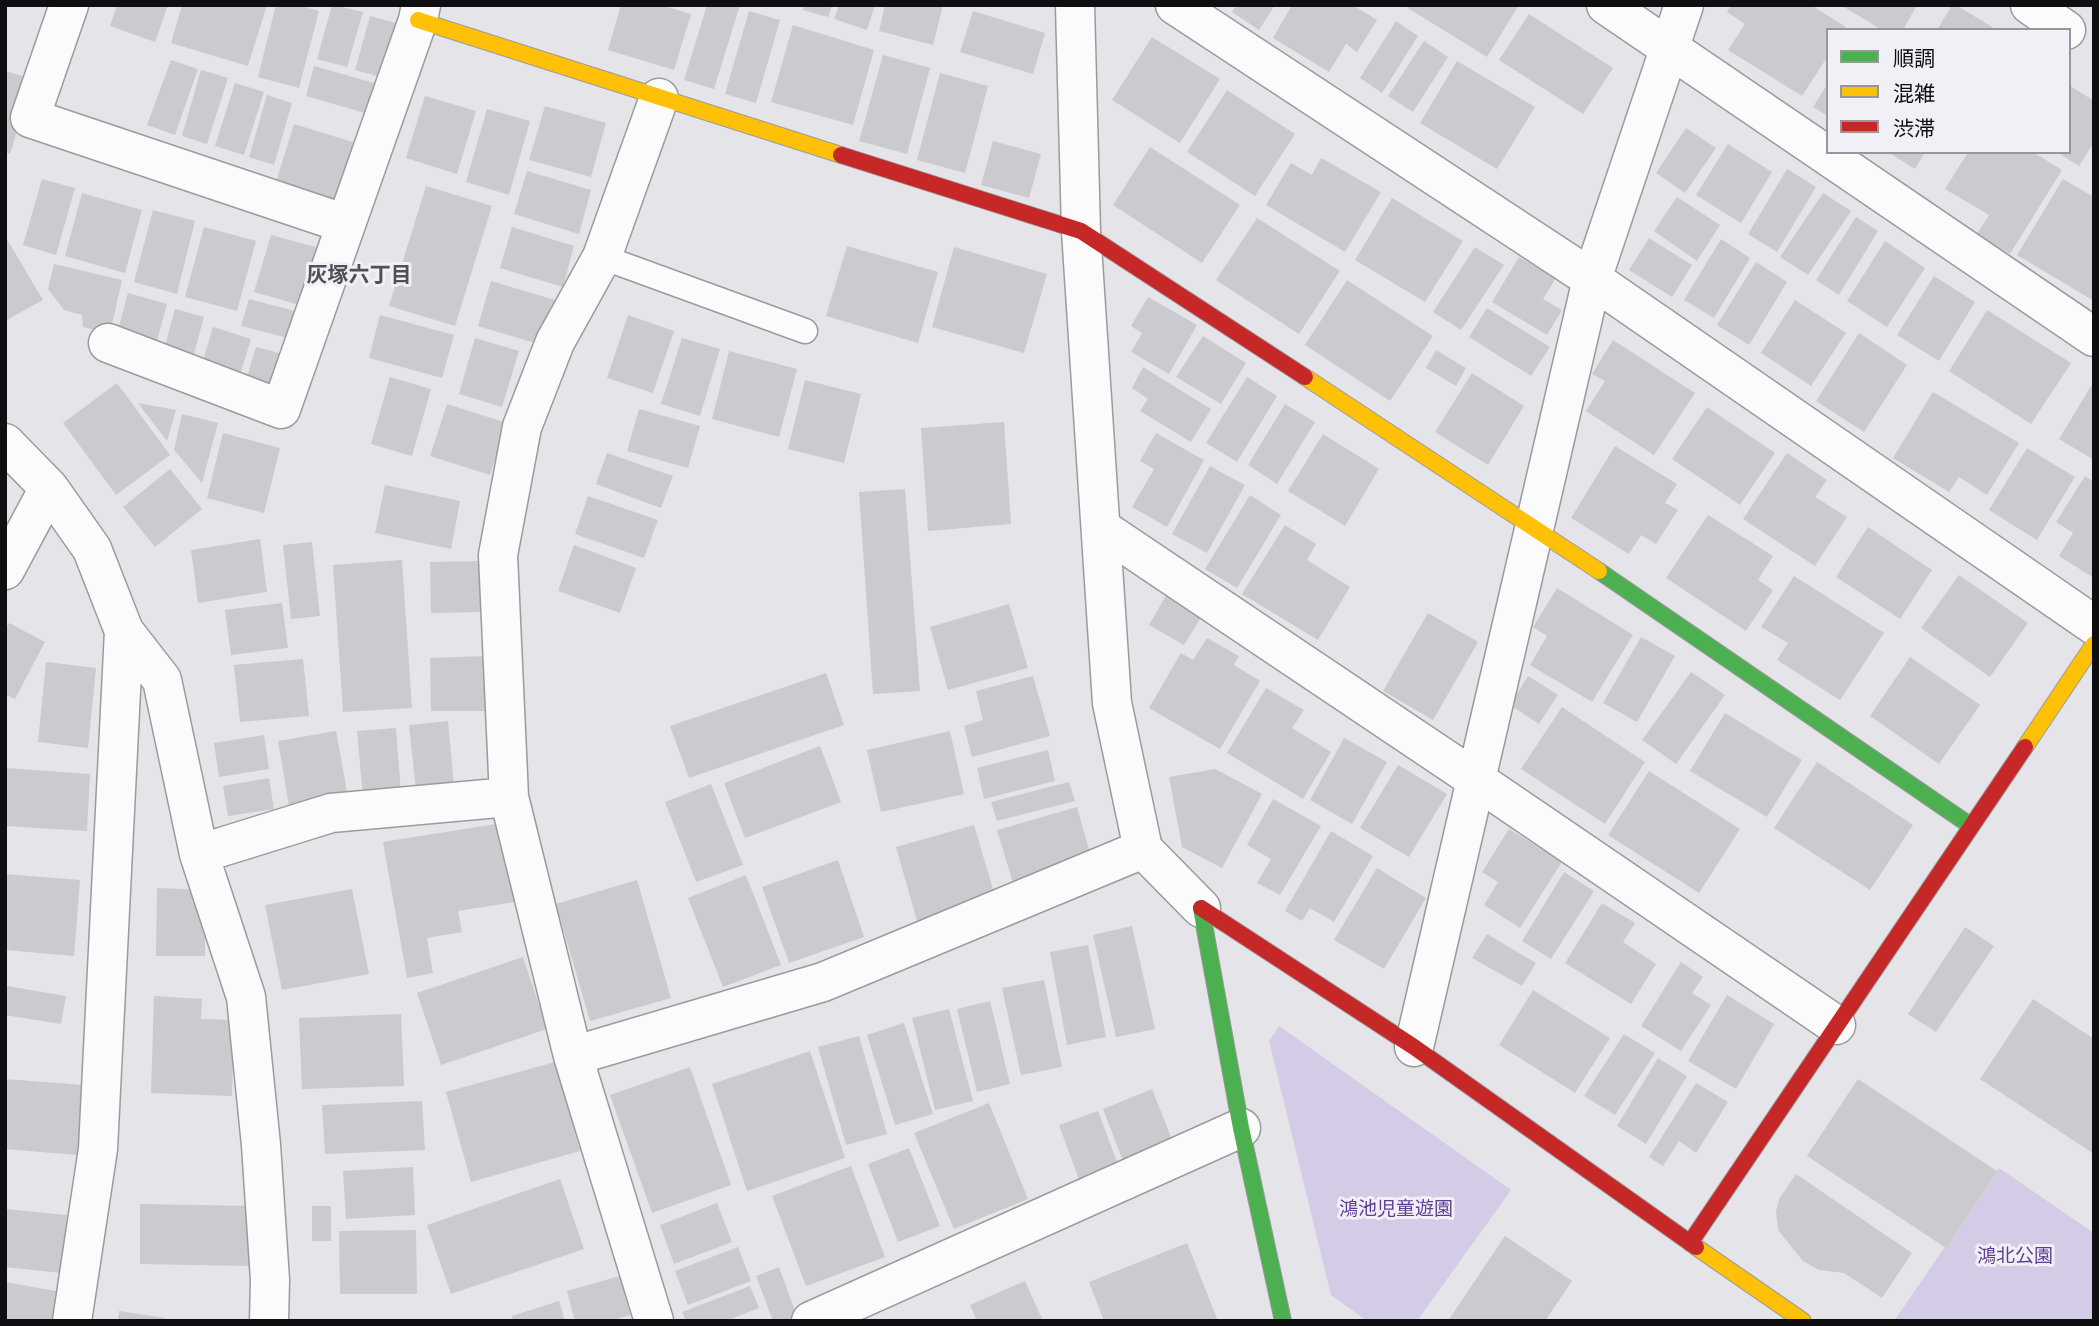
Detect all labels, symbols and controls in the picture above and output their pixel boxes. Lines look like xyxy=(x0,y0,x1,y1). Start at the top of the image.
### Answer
legend xyxy=(1826,28,2071,154)
text: 順調 xyxy=(1893,49,1935,70)
text: 混雑 xyxy=(1893,84,1935,105)
text: 渋滞 xyxy=(1893,119,1935,140)
district label: 灰塚六丁目 xyxy=(307,263,411,289)
park label: 鴻池児童遊園 xyxy=(1339,1198,1453,1220)
park label: 鴻北公園 xyxy=(1977,1245,2053,1267)

